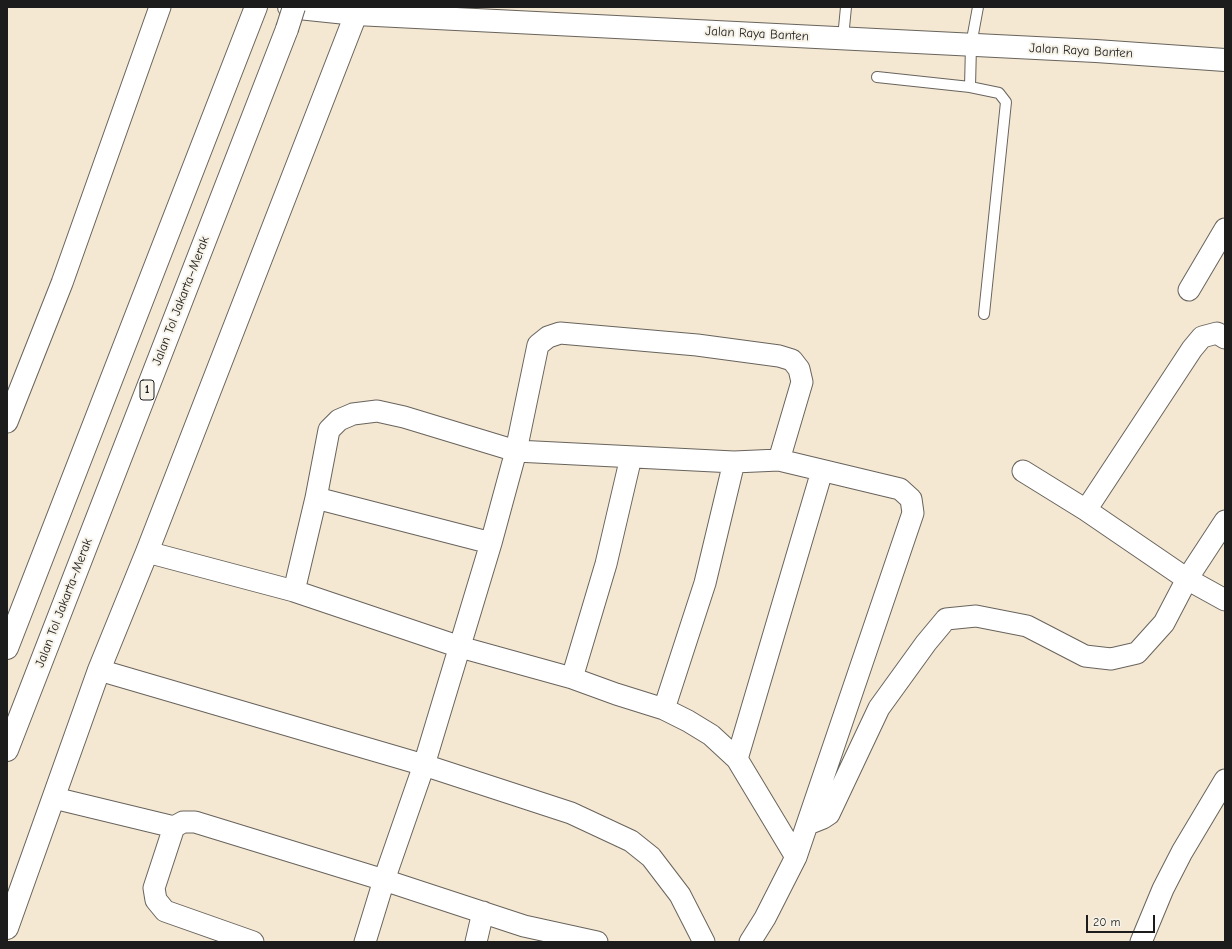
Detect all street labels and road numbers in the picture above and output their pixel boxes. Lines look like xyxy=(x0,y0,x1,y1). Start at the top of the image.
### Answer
street label: Jalan Raya Banten xyxy=(705,23,809,45)
street label: Jalan Raya Banten xyxy=(1029,40,1133,62)
street label: Jalan Tol Jakarta–Merak xyxy=(149,234,213,368)
road number: 1 xyxy=(140,380,154,400)
street label: Jalan Tol Jakarta–Merak xyxy=(32,536,96,670)

